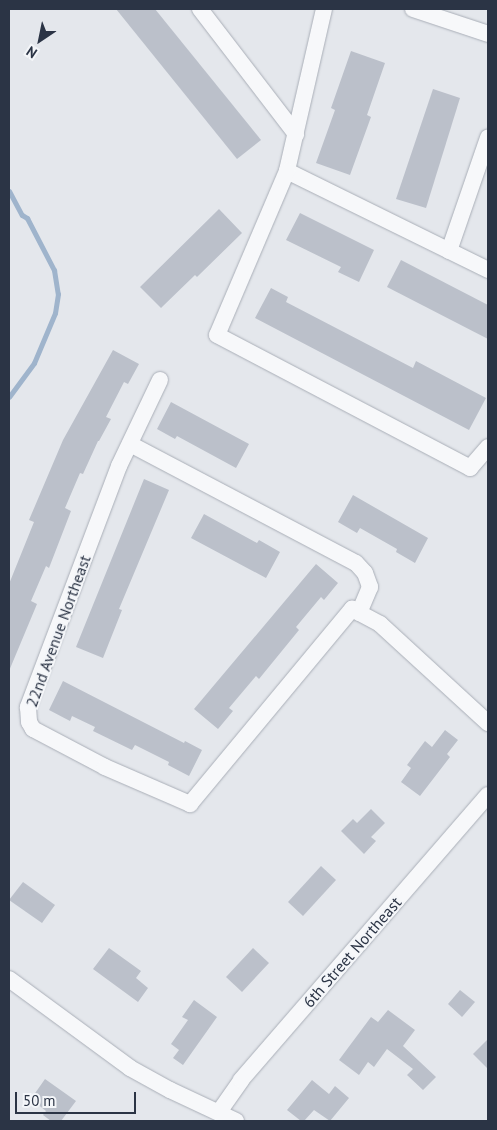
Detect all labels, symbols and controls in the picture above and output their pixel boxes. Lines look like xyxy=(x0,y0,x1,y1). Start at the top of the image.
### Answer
north arrow xyxy=(15,15,65,65)
text: N xyxy=(23,42,40,62)
street label: 22nd Avenue Northeast xyxy=(21,552,95,710)
street label: 6th Street Northeast xyxy=(299,893,405,1011)
scale bar xyxy=(18,1082,139,1114)
text: 50 m xyxy=(23,1091,56,1110)

